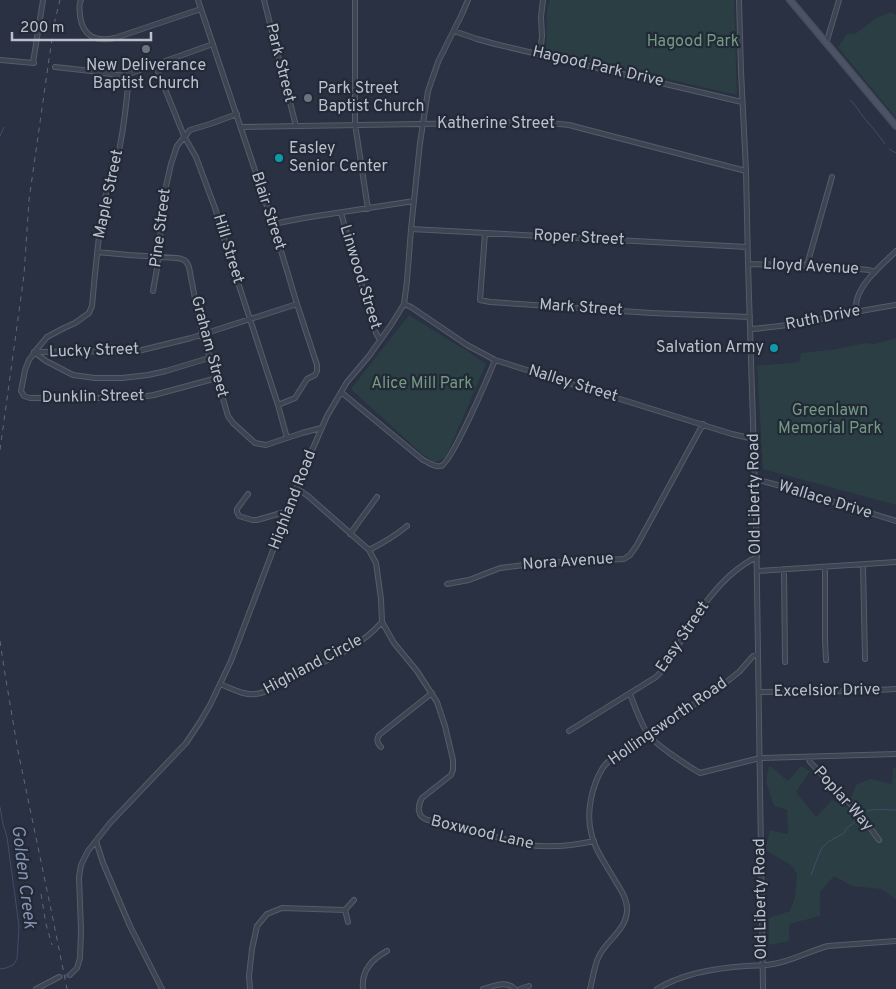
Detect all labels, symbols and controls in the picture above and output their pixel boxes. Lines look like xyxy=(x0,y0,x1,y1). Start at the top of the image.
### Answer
scale bar xyxy=(12,10,151,42)
text: 200 m xyxy=(20,19,65,38)
street label: Park Street xyxy=(261,21,299,105)
park label: Hagood Park xyxy=(647,32,739,52)
street label: Hagood Park Drive xyxy=(530,42,666,92)
marker: New Deliverance Baptist Church xyxy=(140,43,152,55)
place label: New Deliverance Baptist Church xyxy=(86,56,206,94)
place label: Park Street Baptist Church xyxy=(318,79,424,117)
marker: Park Street Baptist Church xyxy=(302,92,314,104)
street label: Katherine Street xyxy=(437,114,555,134)
place label: Easley Senior Center xyxy=(289,139,388,177)
street label: Maple Street xyxy=(90,148,128,240)
marker: Easley Senior Center xyxy=(273,152,285,164)
street label: Blair Street xyxy=(246,169,290,253)
street label: Pine Street xyxy=(146,187,176,269)
street label: Hill Street xyxy=(208,212,248,286)
street label: Linwood Street xyxy=(335,222,385,332)
street label: Roper Street xyxy=(533,226,625,250)
street label: Lloyd Avenue xyxy=(763,255,859,279)
street label: Graham Street xyxy=(186,294,232,400)
street label: Mark Street xyxy=(539,295,623,321)
street label: Ruth Drive xyxy=(784,301,862,335)
place label: Salvation Army xyxy=(656,338,764,358)
street label: Lucky Street xyxy=(48,339,140,363)
marker: Salvation Army xyxy=(768,342,780,354)
street label: Nalley Street xyxy=(526,361,620,407)
park label: Alice Mill Park xyxy=(371,374,473,394)
street label: Dunklin Street xyxy=(42,386,144,408)
park label: Greenlawn Memorial Park xyxy=(778,401,882,439)
street label: Old Liberty Road xyxy=(744,433,766,555)
street label: Highland Road xyxy=(265,447,321,553)
street label: Wallace Drive xyxy=(776,476,874,524)
street label: Nora Avenue xyxy=(522,549,614,575)
street label: Easy Street xyxy=(652,598,714,676)
street label: Highland Circle xyxy=(260,631,366,699)
street label: Hollingsworth Road xyxy=(605,674,731,770)
street label: Excelsior Drive xyxy=(774,680,880,702)
street label: Poplar Way xyxy=(809,762,877,836)
street label: Boxwood Lane xyxy=(429,811,535,855)
water label: Golden Creek xyxy=(5,824,41,931)
street label: Old Liberty Road xyxy=(750,838,772,960)

